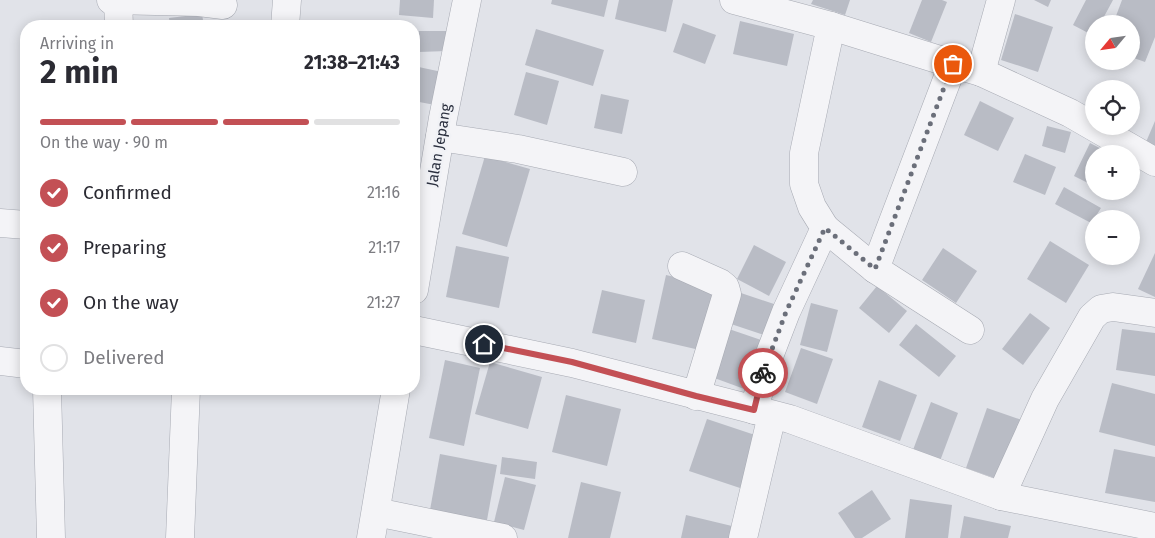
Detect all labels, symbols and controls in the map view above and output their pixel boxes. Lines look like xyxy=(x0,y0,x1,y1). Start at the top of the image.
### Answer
north arrow xyxy=(1085,15,1140,70)
map controls xyxy=(1085,15,1140,265)
text: Arriving in xyxy=(40,34,114,53)
pin xyxy=(932,43,974,85)
icon: bag xyxy=(939,50,967,78)
text: 21:38–21:43 xyxy=(304,51,400,74)
text: 2 min xyxy=(40,53,119,91)
button: locate xyxy=(1085,80,1140,135)
street label: Jalan Jepang xyxy=(423,102,455,188)
text: On the way · 90 m xyxy=(40,133,168,152)
button: + xyxy=(1085,145,1140,200)
icon: check xyxy=(40,179,68,207)
text: Confirmed xyxy=(83,181,172,204)
text: 21:16 xyxy=(367,183,400,202)
button: − xyxy=(1085,210,1140,265)
icon: check xyxy=(40,234,68,262)
text: Preparing xyxy=(83,236,166,259)
text: 21:17 xyxy=(368,238,400,257)
icon: check xyxy=(40,289,68,317)
text: On the way xyxy=(83,291,179,314)
text: 21:27 xyxy=(367,293,400,312)
pin xyxy=(463,323,505,365)
icon: home xyxy=(470,330,498,358)
text: Delivered xyxy=(83,346,165,369)
courier xyxy=(738,348,788,398)
icon: bike xyxy=(749,359,777,387)

